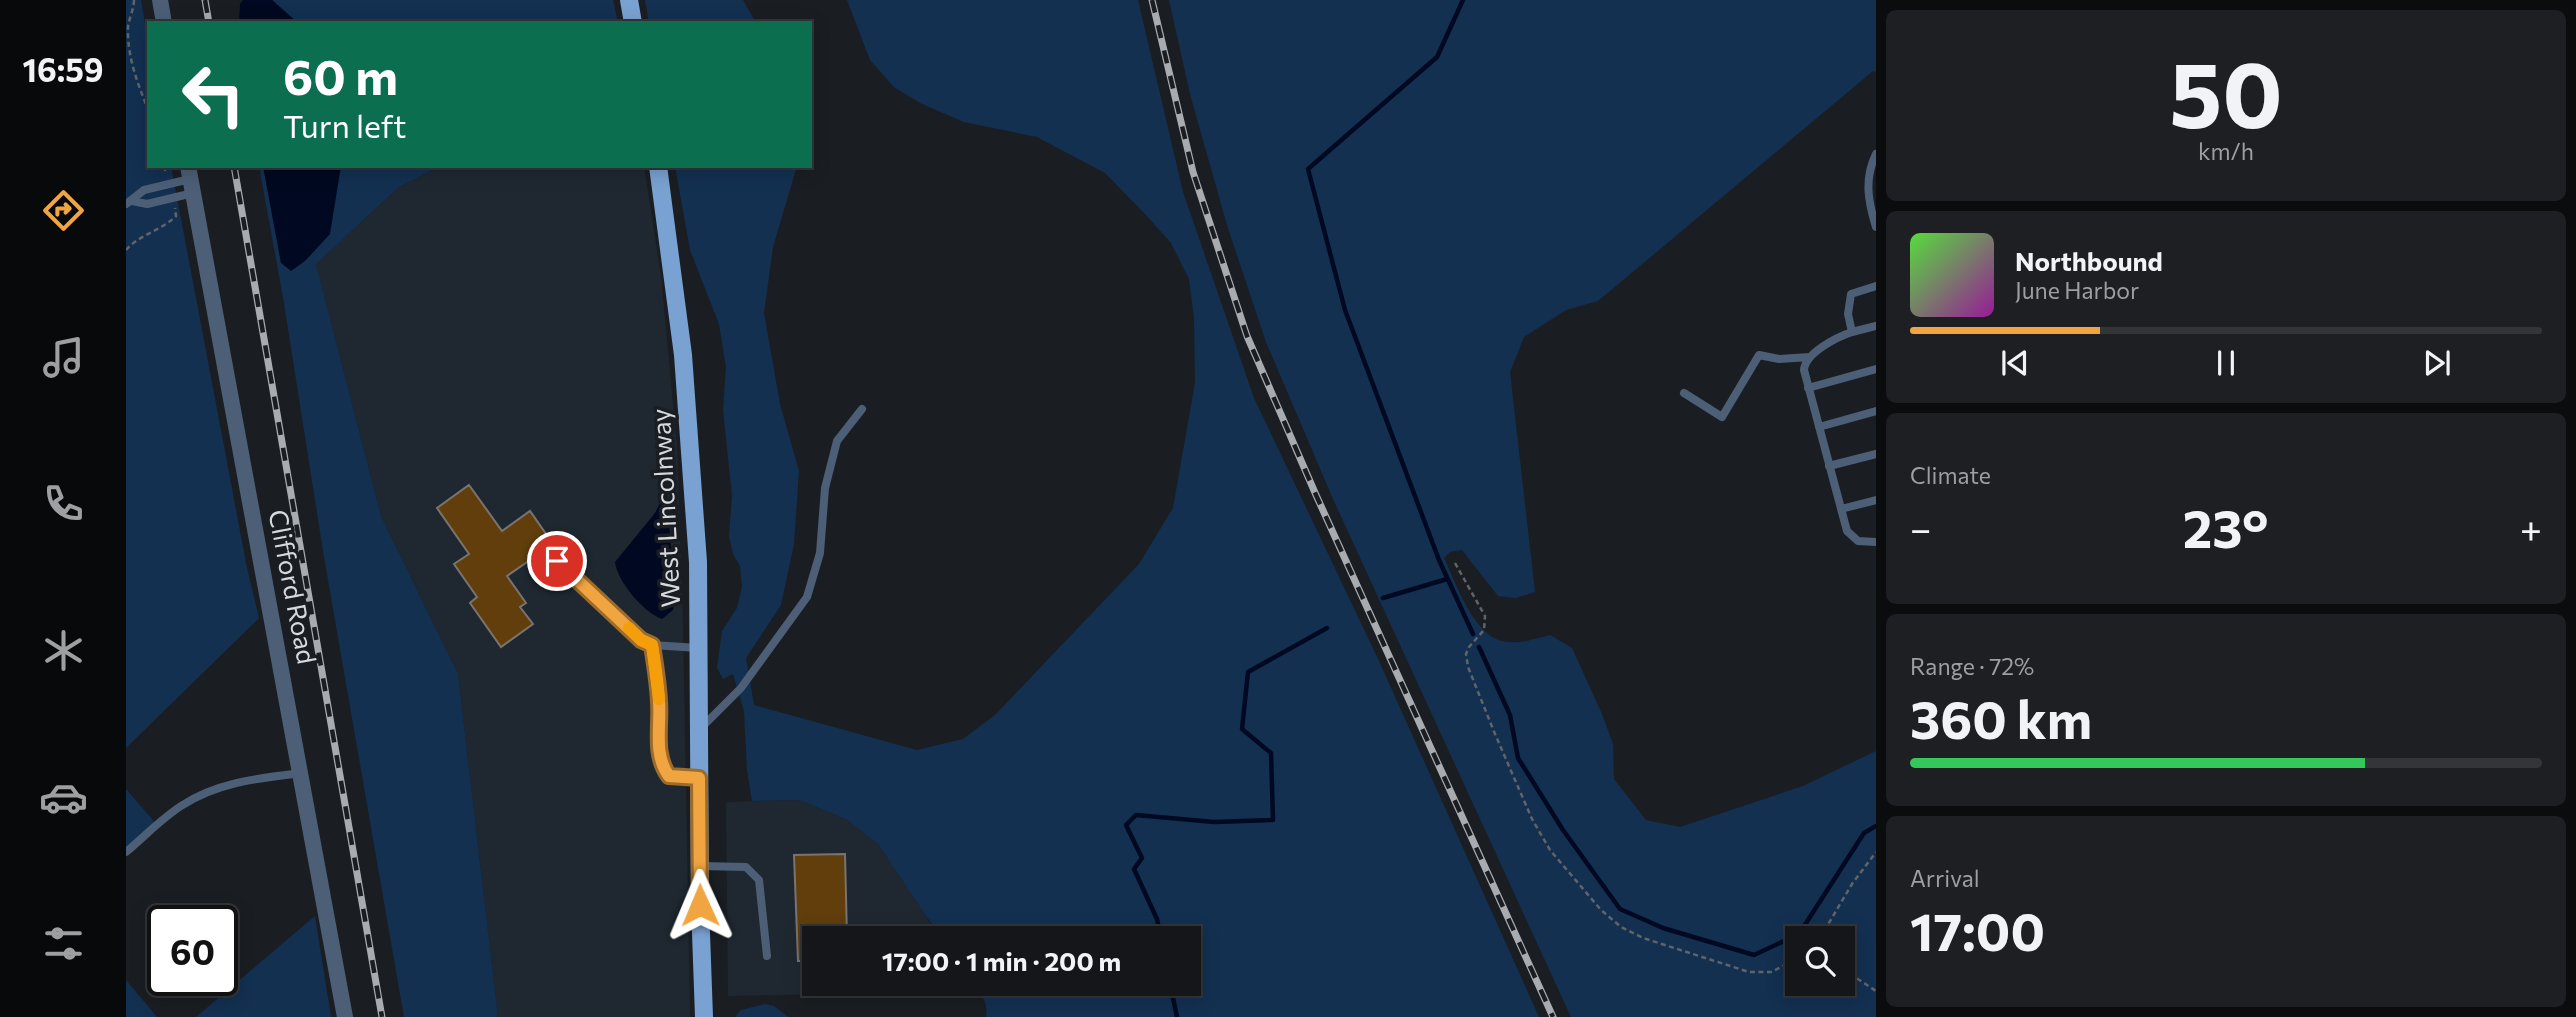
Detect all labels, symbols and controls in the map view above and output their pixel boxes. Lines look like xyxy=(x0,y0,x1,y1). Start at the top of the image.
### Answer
text: 50 xyxy=(2169,35,2283,147)
text: 60 m xyxy=(283,45,398,105)
text: 16:59 xyxy=(22,49,104,89)
icon: left xyxy=(168,49,259,140)
text: Turn left xyxy=(283,105,407,145)
text: km/h xyxy=(2198,137,2254,165)
icon: directions xyxy=(39,186,88,235)
text: Northbound xyxy=(2015,245,2163,276)
text: June Harbor xyxy=(2015,276,2139,304)
icon: music xyxy=(39,333,88,382)
icon: previous xyxy=(1996,344,2034,382)
icon: pause xyxy=(2207,344,2245,382)
icon: next xyxy=(2418,344,2456,382)
street label: West Lincolnway xyxy=(644,408,685,608)
text: Climate xyxy=(1910,461,1991,489)
icon: phone xyxy=(39,479,88,528)
text: 23° xyxy=(2183,495,2269,559)
text: − xyxy=(1910,504,1932,551)
text: + xyxy=(2520,504,2542,551)
street label: Clifford Road xyxy=(263,507,324,667)
pin xyxy=(527,531,587,591)
icon: arrive xyxy=(538,542,576,580)
icon: climate xyxy=(39,626,88,675)
text: Range · 72% xyxy=(1910,652,2034,680)
text: 360 km xyxy=(1910,686,2092,750)
icon: car xyxy=(39,773,88,822)
text: Arrival xyxy=(1910,864,1980,892)
position arrow xyxy=(663,868,737,942)
text: 17:00 xyxy=(1910,898,2045,962)
speed limit sign: 60 xyxy=(147,905,238,996)
icon: filters xyxy=(39,919,88,968)
map controls xyxy=(1785,926,1855,996)
button: search xyxy=(1785,926,1855,996)
text: 17:00 · 1 min · 200 m xyxy=(882,945,1121,976)

